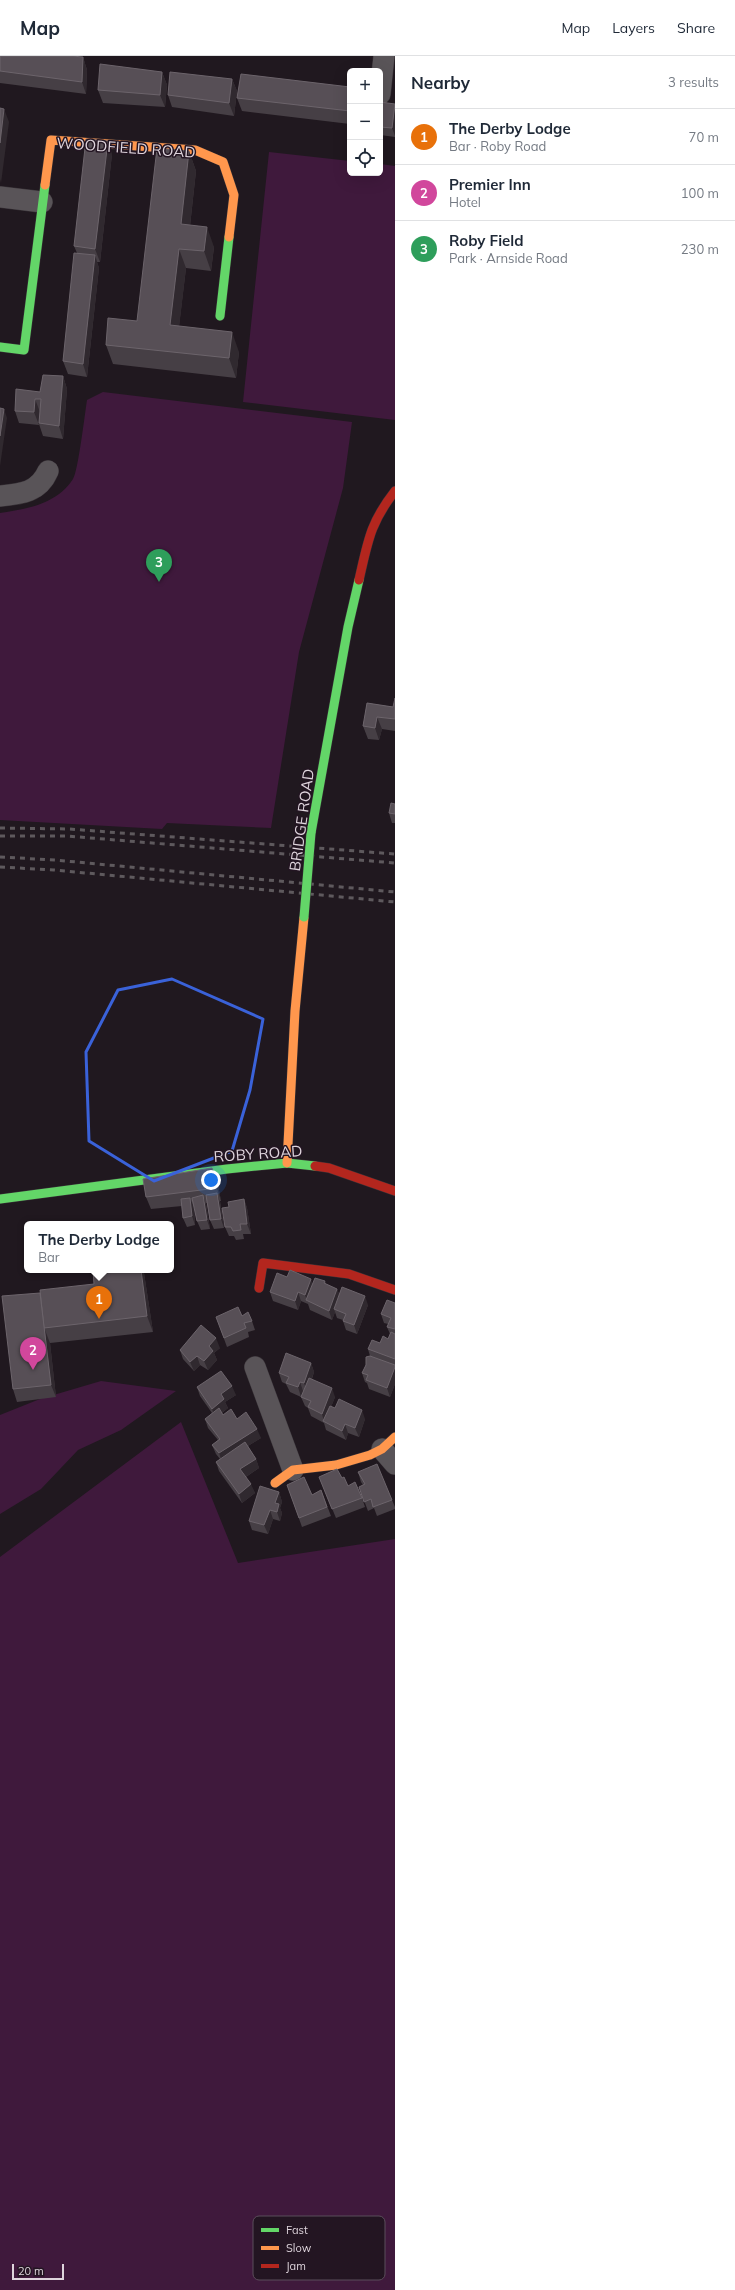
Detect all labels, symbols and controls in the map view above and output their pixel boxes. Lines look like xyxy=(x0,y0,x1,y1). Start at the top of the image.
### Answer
text: Map xyxy=(20,16,60,40)
text: Map xyxy=(561,19,590,37)
text: Layers xyxy=(612,19,655,37)
text: Share xyxy=(677,19,715,37)
map controls xyxy=(347,68,383,176)
button: + xyxy=(347,68,383,104)
text: Nearby xyxy=(411,72,470,93)
text: 3 results xyxy=(668,74,719,90)
button: − xyxy=(347,104,383,140)
text: The Derby Lodge xyxy=(449,119,571,138)
text: 1 xyxy=(420,129,428,145)
text: 70 m xyxy=(689,129,719,145)
street label: WOODFIELD ROAD xyxy=(56,133,196,162)
text: Bar · Roby Road xyxy=(449,138,546,154)
button: locate xyxy=(347,140,383,176)
text: Premier Inn xyxy=(449,175,531,194)
text: 2 xyxy=(420,185,428,201)
text: 100 m xyxy=(681,185,719,201)
text: Hotel xyxy=(449,194,481,210)
text: Roby Field xyxy=(449,231,524,250)
text: 3 xyxy=(420,241,428,257)
text: 230 m xyxy=(681,241,719,257)
text: Park · Arnside Road xyxy=(449,250,568,266)
pin: 3 xyxy=(146,549,172,582)
street label: BRIDGE ROAD xyxy=(285,767,318,872)
street label: ROBY ROAD xyxy=(213,1141,303,1166)
your location xyxy=(201,1170,221,1190)
popup xyxy=(24,1221,174,1273)
text: The Derby Lodge xyxy=(38,1230,160,1249)
text: Bar xyxy=(38,1249,60,1265)
pin: 1 xyxy=(86,1286,112,1319)
pin: 2 xyxy=(20,1337,46,1370)
legend xyxy=(253,2216,385,2280)
text: Fast xyxy=(286,2223,308,2237)
text: Slow xyxy=(286,2241,312,2255)
text: Jam xyxy=(286,2259,306,2273)
scale bar xyxy=(12,2262,64,2281)
text: 20 m xyxy=(18,2264,44,2278)

